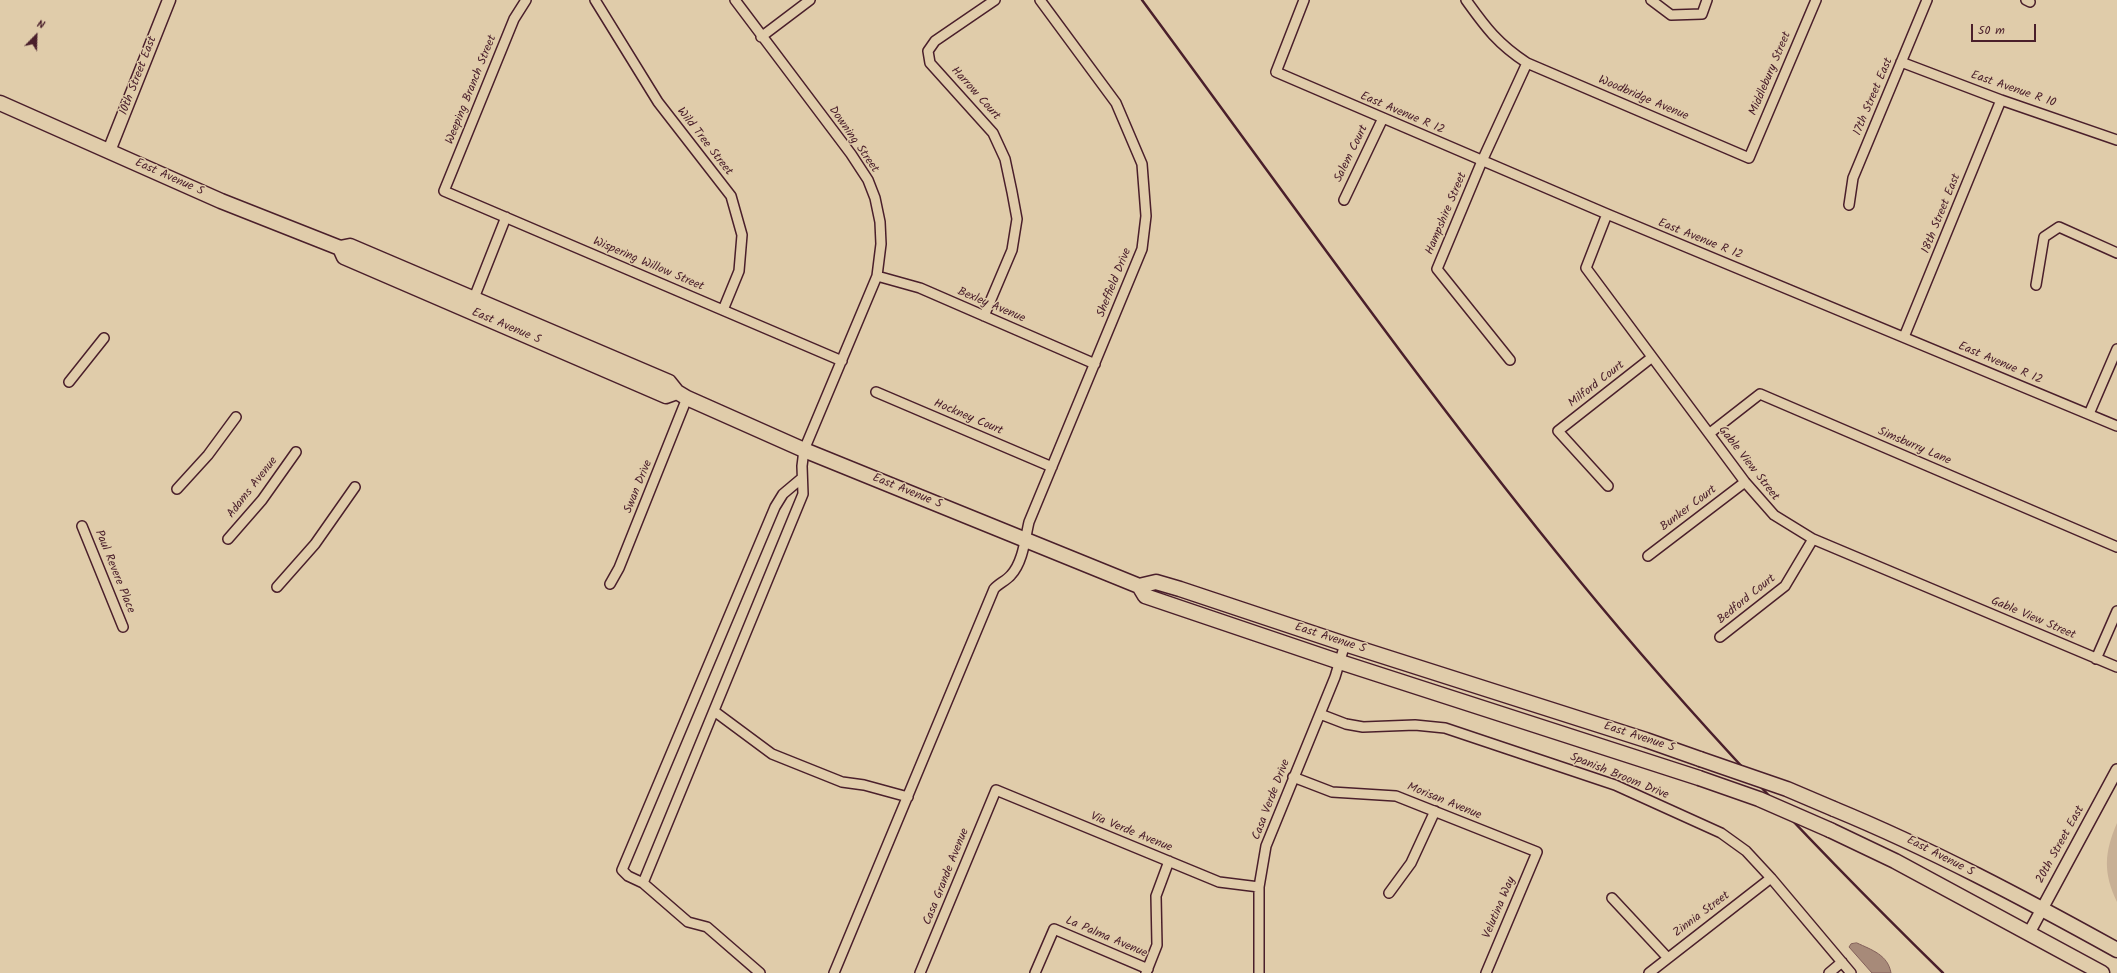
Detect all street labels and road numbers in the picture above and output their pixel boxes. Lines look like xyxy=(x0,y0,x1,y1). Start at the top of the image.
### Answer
street label: Middlebury Street xyxy=(1747,30,1795,118)
street label: Weeping Branch Street xyxy=(444,33,500,147)
street label: 10th Street East xyxy=(117,35,161,117)
street label: 17th Street East xyxy=(1851,56,1897,138)
street label: Harrow Court xyxy=(947,64,1003,124)
street label: East Avenue R 10 xyxy=(1969,69,2057,111)
street label: Woodbridge Avenue xyxy=(1596,74,1690,124)
street label: East Avenue R 12 xyxy=(1358,90,1446,138)
street label: Downing Street xyxy=(825,104,881,176)
street label: Wild Tree Street xyxy=(673,105,735,179)
street label: Salem Court xyxy=(1332,123,1372,185)
street label: East Avenue S xyxy=(132,156,206,200)
street label: Hampshire Street xyxy=(1423,171,1471,257)
street label: 18th Street East xyxy=(1919,172,1965,256)
street label: East Avenue R 12 xyxy=(1656,216,1744,264)
street label: Wispering Willow Street xyxy=(590,235,706,295)
street label: Sheffield Drive xyxy=(1095,246,1135,320)
street label: Bexley Avenue xyxy=(955,285,1027,327)
street label: East Avenue S xyxy=(469,306,543,348)
street label: East Avenue R 12 xyxy=(1956,340,2044,388)
street label: Milford Court xyxy=(1566,359,1628,411)
street label: Hockney Court xyxy=(931,397,1005,439)
street label: Gable View Street xyxy=(1715,424,1781,504)
street label: Simsburry Lane xyxy=(1875,425,1953,469)
street label: Adams Avenue xyxy=(225,455,281,521)
street label: Swan Drive xyxy=(622,458,656,516)
street label: East Avenue S xyxy=(870,472,944,512)
street label: Bunker Court xyxy=(1658,483,1720,535)
street label: Paul Revere Place xyxy=(91,528,137,616)
street label: Bedford Court xyxy=(1715,572,1779,628)
street label: Gable View Street xyxy=(1989,595,2077,643)
street label: East Avenue S xyxy=(1293,621,1367,657)
street label: East Avenue S xyxy=(1602,720,1676,756)
street label: Spanish Broom Drive xyxy=(1568,751,1670,803)
street label: Casa Verde Drive xyxy=(1250,758,1294,842)
street label: Morisan Avenue xyxy=(1405,781,1483,823)
street label: 20th Street East xyxy=(2034,804,2088,886)
street label: Via Verde Avenue xyxy=(1088,810,1174,856)
street label: Casa Grande Avenue xyxy=(921,826,973,928)
street label: East Avenue S xyxy=(1904,834,1976,880)
street label: Velutina Way xyxy=(1481,875,1519,941)
street label: Zinnia Street xyxy=(1671,889,1733,941)
street label: La Palma Avenue xyxy=(1063,914,1149,962)

